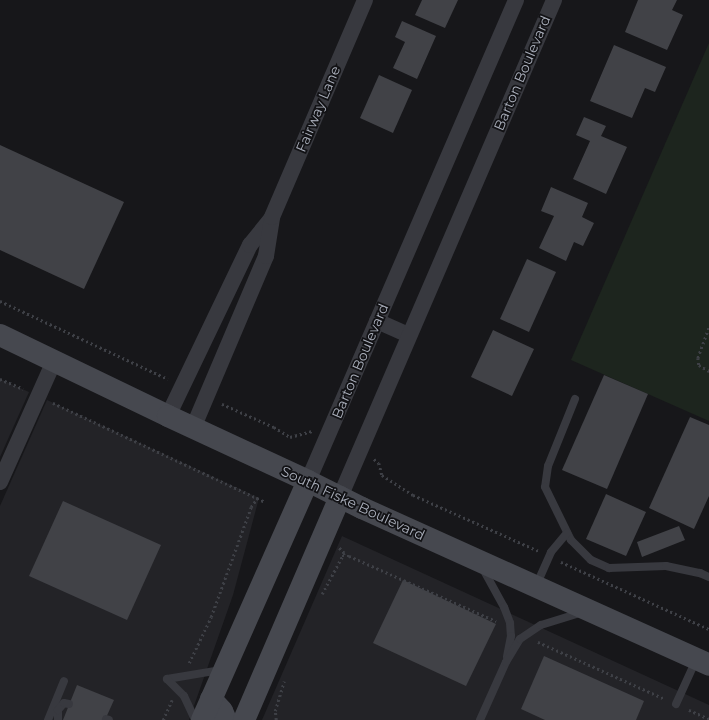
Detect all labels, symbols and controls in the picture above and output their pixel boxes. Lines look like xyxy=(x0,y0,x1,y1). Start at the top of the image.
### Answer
street label: Barton Boulevard xyxy=(490,13,554,133)
street label: Fairway Lane xyxy=(292,63,344,155)
street label: Barton Boulevard xyxy=(328,301,392,421)
street label: South Fiske Boulevard xyxy=(278,462,428,544)

